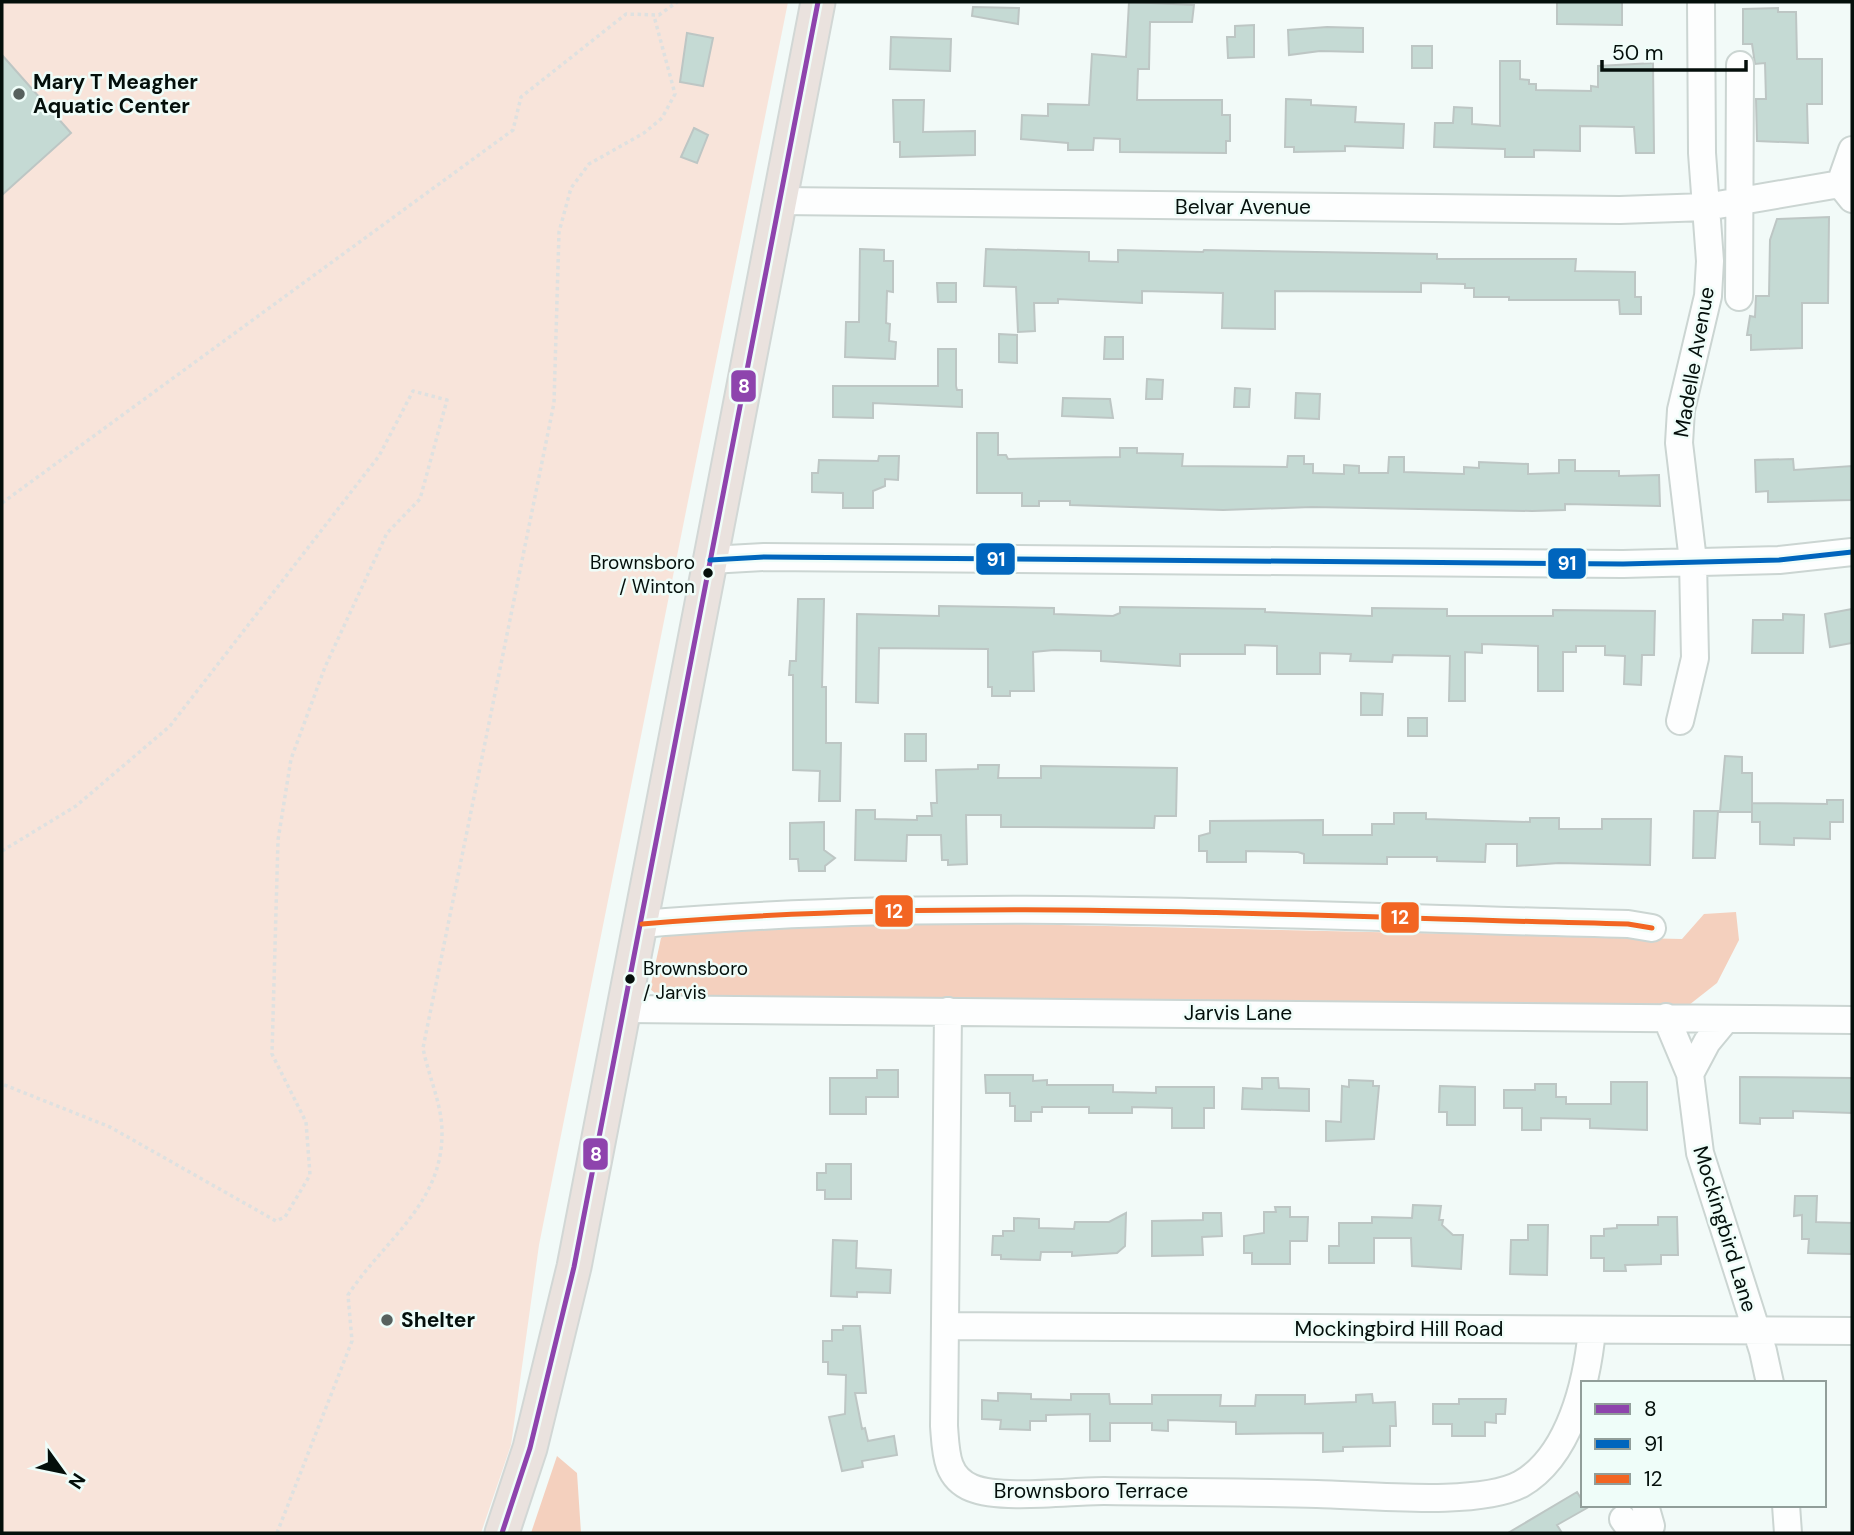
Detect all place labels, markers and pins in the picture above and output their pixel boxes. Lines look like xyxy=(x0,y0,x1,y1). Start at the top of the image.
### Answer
place label: Mary T Meagher Aquatic Center xyxy=(33,68,198,120)
marker: Mary T Meagher Aquatic Center xyxy=(11,86,27,102)
place label: Brownsboro / Winton xyxy=(590,550,695,599)
marker: Brownsboro / Winton xyxy=(701,566,715,580)
place label: Brownsboro / Jarvis xyxy=(643,956,748,1005)
marker: Brownsboro / Jarvis xyxy=(623,972,637,986)
place label: Shelter xyxy=(401,1306,475,1334)
marker: Shelter xyxy=(379,1312,395,1328)

